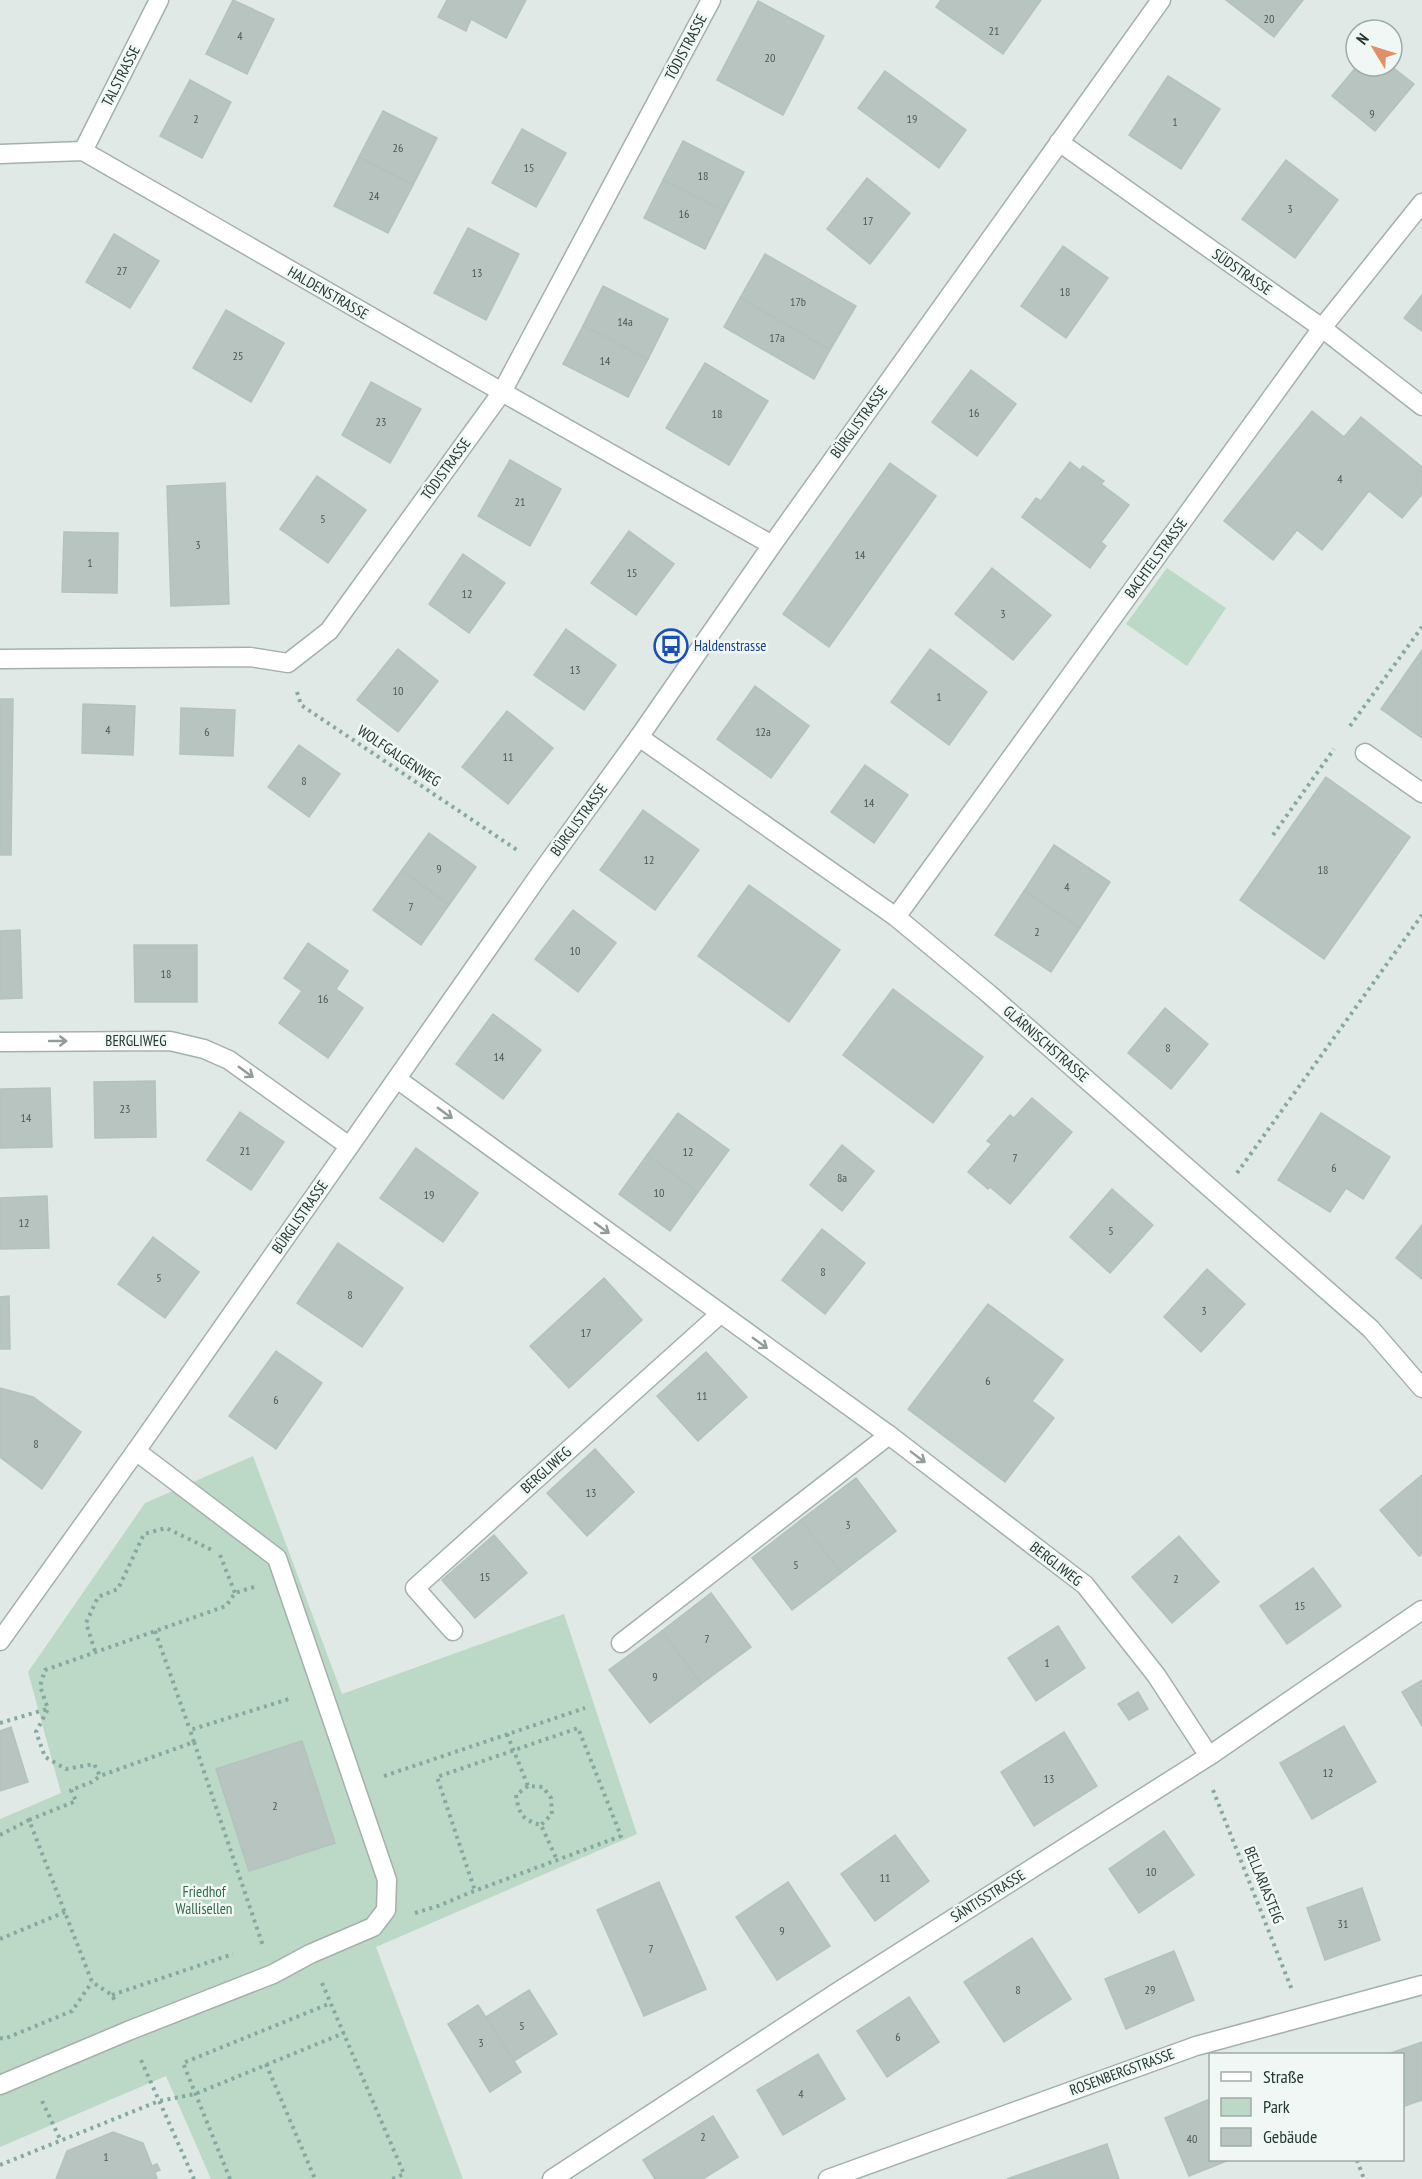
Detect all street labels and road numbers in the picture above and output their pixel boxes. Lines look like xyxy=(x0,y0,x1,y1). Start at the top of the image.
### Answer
street label: TÖDISTRASSE xyxy=(660,10,711,83)
street label: TALSTRASSE xyxy=(97,42,144,109)
street label: SÜDSTRASSE xyxy=(1209,244,1276,299)
street label: HALDENSTRASSE xyxy=(284,262,372,323)
street label: BÜRGLISTRASSE xyxy=(826,382,891,462)
street label: TÖDISTRASSE xyxy=(417,434,474,503)
street label: BACHTELSTRASSE xyxy=(1120,514,1191,602)
street label: WOLFGALGENWEG xyxy=(354,721,444,790)
street label: BÜRGLISTRASSE xyxy=(546,780,611,860)
street label: GLÄRNISCHSTRASSE xyxy=(1000,1001,1093,1086)
street label: BERGLIWEG xyxy=(105,1031,167,1050)
street label: BÜRGLISTRASSE xyxy=(267,1176,332,1257)
street label: BERGLIWEG xyxy=(517,1442,575,1497)
street label: BERGLIWEG xyxy=(1026,1537,1086,1590)
street label: BELLARIASTEIG xyxy=(1240,1844,1289,1926)
street label: SÄNTISSTRASSE xyxy=(947,1865,1029,1926)
street label: ROSENBERGSTRASSE xyxy=(1067,2044,1177,2099)

